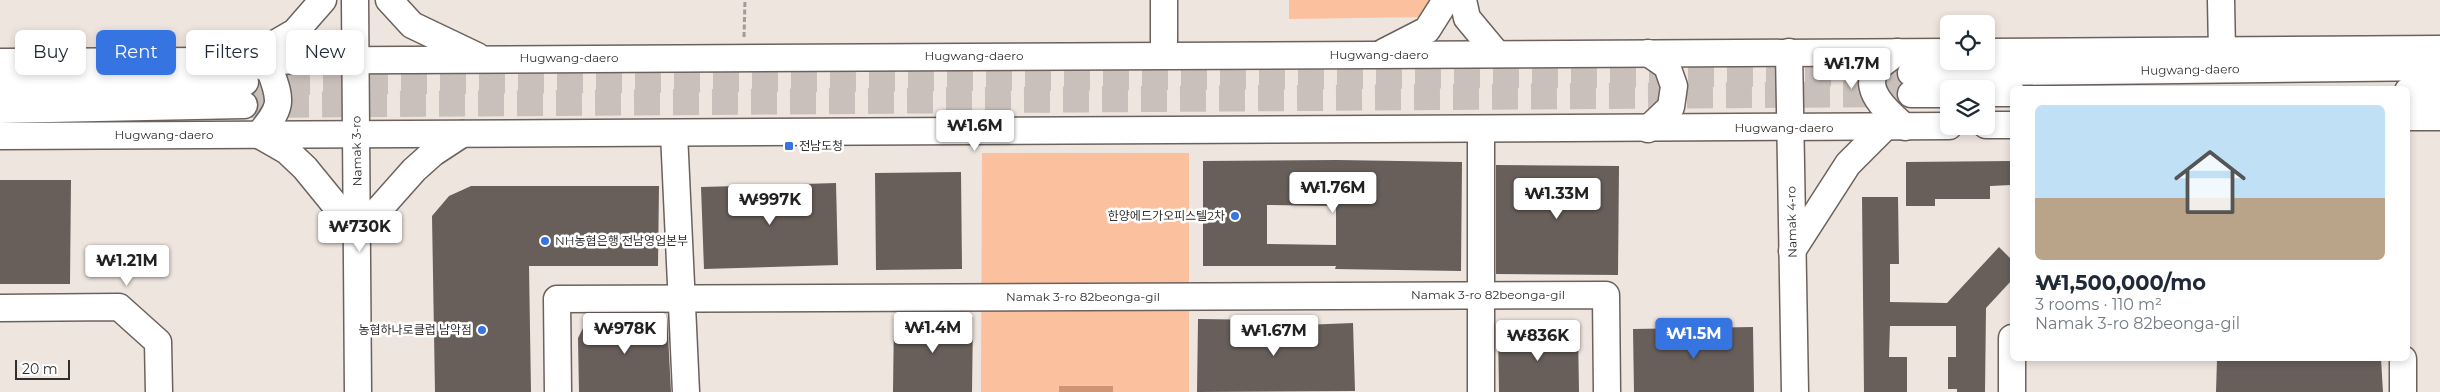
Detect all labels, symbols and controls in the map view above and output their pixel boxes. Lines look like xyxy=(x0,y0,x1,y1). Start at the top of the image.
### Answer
map controls xyxy=(1940,15,1995,135)
button: locate xyxy=(1940,15,1995,70)
chip: Buy xyxy=(15,30,86,75)
chip: Rent xyxy=(96,30,176,75)
chip: Filters xyxy=(186,30,276,75)
chip: New xyxy=(286,30,364,75)
street label: Hugwang-daero xyxy=(1329,47,1429,62)
street label: Hugwang-daero xyxy=(924,48,1024,63)
pin: ₩1.7M xyxy=(1817,48,1887,90)
street label: Hugwang-daero xyxy=(519,50,619,65)
text: ₩1.7M xyxy=(1824,54,1880,73)
street label: Hugwang-daero xyxy=(2140,61,2240,78)
button: layers xyxy=(1940,80,1995,135)
pin: ₩1.6M xyxy=(940,110,1010,152)
street label: Namak 3-ro xyxy=(348,116,365,186)
text: ₩1.6M xyxy=(947,116,1003,135)
street label: Hugwang-daero xyxy=(1734,120,1834,135)
street label: Hugwang-daero xyxy=(114,127,214,142)
icon: home xyxy=(2165,137,2255,227)
place label: 전남도청 xyxy=(799,138,843,153)
marker: 전남도청 xyxy=(783,140,795,152)
pin: ₩1.76M xyxy=(1292,172,1374,214)
text: ₩1.76M xyxy=(1300,178,1366,197)
pin: ₩1.33M xyxy=(1516,178,1598,220)
pin: ₩997K xyxy=(735,184,805,226)
text: ₩1.33M xyxy=(1525,184,1589,203)
street label: Namak 4-ro xyxy=(1783,186,1800,258)
text: ₩997K xyxy=(739,190,801,209)
place label: 한양에드가오피스텔2차 xyxy=(1108,208,1225,223)
pin: ₩730K xyxy=(325,210,395,253)
marker: 한양에드가오피스텔2차 xyxy=(1229,210,1241,222)
text: ₩730K xyxy=(329,217,391,236)
place label: NH농협은행 전남영업본부 xyxy=(555,233,688,248)
marker: NH농협은행 전남영업본부 xyxy=(539,235,551,247)
pin: ₩1.21M xyxy=(86,244,168,287)
text: ₩1.21M xyxy=(96,251,158,270)
text: ₩1,500,000/mo xyxy=(2035,270,2206,295)
street label: Namak 3-ro 82beonga-gil xyxy=(1411,287,1565,302)
street label: Namak 3-ro 82beonga-gil xyxy=(1006,289,1160,304)
text: 3 rooms · 110 m² xyxy=(2035,295,2162,314)
pin: ₩978K xyxy=(590,312,660,355)
pin: ₩1.4M xyxy=(898,312,968,354)
pin: ₩1.67M xyxy=(1233,314,1315,357)
text: Namak 3-ro 82beonga-gil xyxy=(2035,314,2240,333)
text: ₩1.4M xyxy=(905,318,961,337)
pin: ₩1.5M xyxy=(1659,318,1729,360)
text: ₩978K xyxy=(594,319,656,338)
pin: ₩836K xyxy=(1503,320,1573,362)
text: ₩1.67M xyxy=(1241,321,1307,340)
place label: 농협하나로클럽 남악점 xyxy=(358,322,472,337)
marker: 농협하나로클럽 남악점 xyxy=(476,324,488,336)
text: ₩1.5M xyxy=(1666,324,1722,343)
text: ₩836K xyxy=(1507,326,1569,345)
scale bar xyxy=(15,357,70,380)
text: 20 m xyxy=(22,360,58,378)

